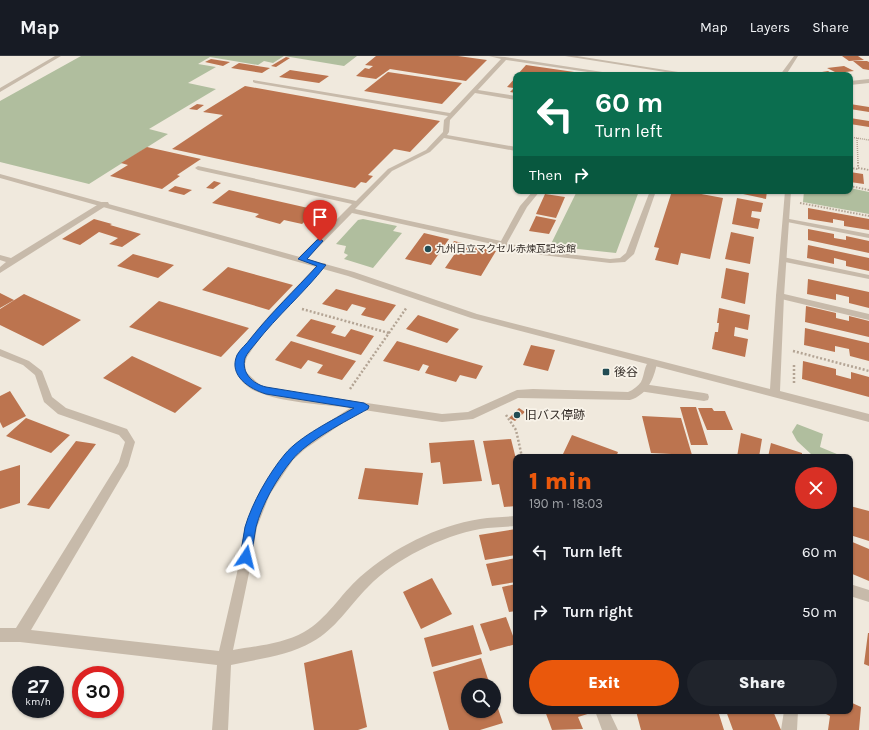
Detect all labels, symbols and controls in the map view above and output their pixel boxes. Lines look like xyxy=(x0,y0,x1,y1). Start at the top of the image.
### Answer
text: Map xyxy=(20,17,59,39)
text: Map xyxy=(700,19,728,36)
text: Layers xyxy=(750,19,790,36)
text: Share xyxy=(812,19,849,36)
text: 60 m xyxy=(595,86,663,119)
icon: left xyxy=(529,88,581,140)
text: Turn left xyxy=(595,120,663,142)
icon: right xyxy=(570,164,592,186)
text: Then xyxy=(529,166,562,184)
pin xyxy=(303,200,337,241)
icon: arrive xyxy=(309,206,331,228)
place label: 九州日立マクセル赤煉瓦記念館 xyxy=(436,243,576,255)
marker: 九州日立マクセル赤煉瓦記念館 xyxy=(423,244,433,254)
place label: 後谷 xyxy=(614,365,638,379)
marker: 後谷 xyxy=(601,367,611,377)
place label: 旧バス停跡 xyxy=(525,408,585,422)
marker: 旧バス停跡 xyxy=(512,410,522,420)
text: 1 min xyxy=(529,467,592,495)
button: close xyxy=(795,467,837,509)
text: 190 m · 18:03 xyxy=(529,496,603,511)
position arrow xyxy=(225,536,267,578)
icon: left xyxy=(529,541,551,563)
text: Turn left xyxy=(563,543,622,561)
text: 60 m xyxy=(802,543,837,561)
icon: right xyxy=(529,601,551,623)
text: Turn right xyxy=(563,603,633,621)
text: 50 m xyxy=(802,603,837,621)
button: Exit xyxy=(529,660,679,706)
button: Share xyxy=(687,660,837,706)
speed limit sign: 30 xyxy=(72,666,124,718)
text: 27 xyxy=(27,675,49,698)
map controls xyxy=(461,678,501,718)
button: search xyxy=(461,678,501,718)
text: km/h xyxy=(25,696,51,708)

